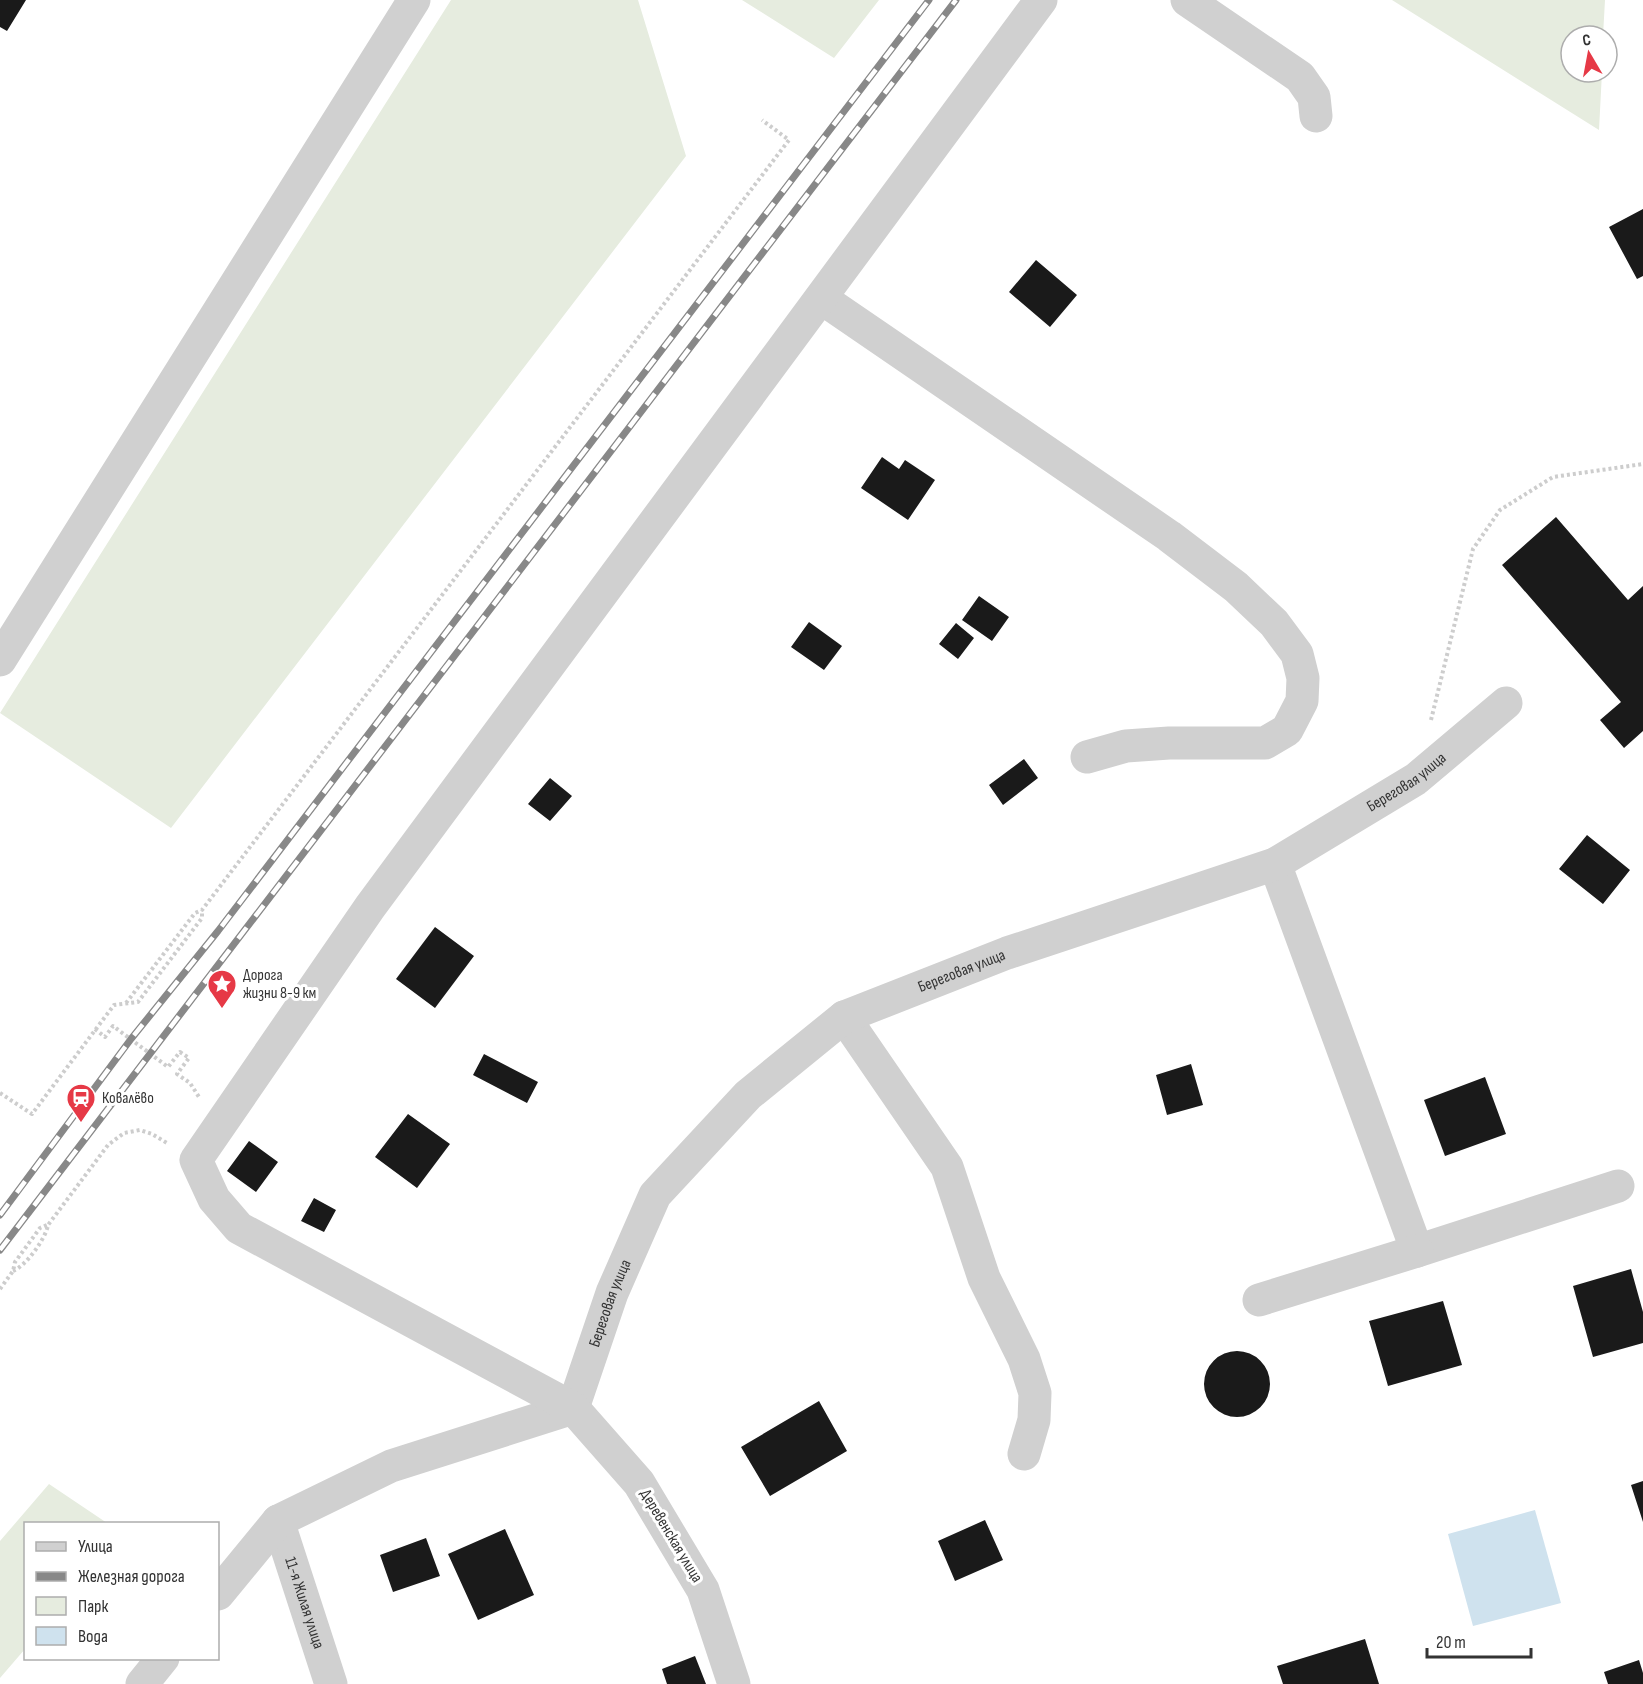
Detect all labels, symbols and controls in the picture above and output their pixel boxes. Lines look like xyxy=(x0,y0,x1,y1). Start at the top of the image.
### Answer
north arrow xyxy=(1559,24,1619,84)
text: С xyxy=(1581,31,1592,51)
street label: Береговая улица xyxy=(1363,748,1450,816)
street label: Береговая улица xyxy=(915,945,1008,997)
place label: Дорога жизни 8-9 км xyxy=(243,966,316,1003)
place icon: Дорога жизни 8-9 км xyxy=(206,968,238,1010)
station icon: Ковалёво xyxy=(65,1082,97,1124)
place label: Ковалёво xyxy=(102,1089,154,1108)
street label: Береговая улица xyxy=(585,1257,635,1350)
street label: Деревенская улица xyxy=(636,1486,706,1586)
legend xyxy=(24,1522,219,1660)
text: Улица xyxy=(78,1536,113,1557)
street label: 11-я Жилая улица xyxy=(281,1555,328,1651)
text: Железная дорога xyxy=(78,1566,185,1587)
text: Парк xyxy=(78,1596,109,1617)
scale bar xyxy=(1427,1621,1530,1659)
text: Вода xyxy=(78,1626,108,1647)
text: 20 m xyxy=(1436,1632,1466,1653)

